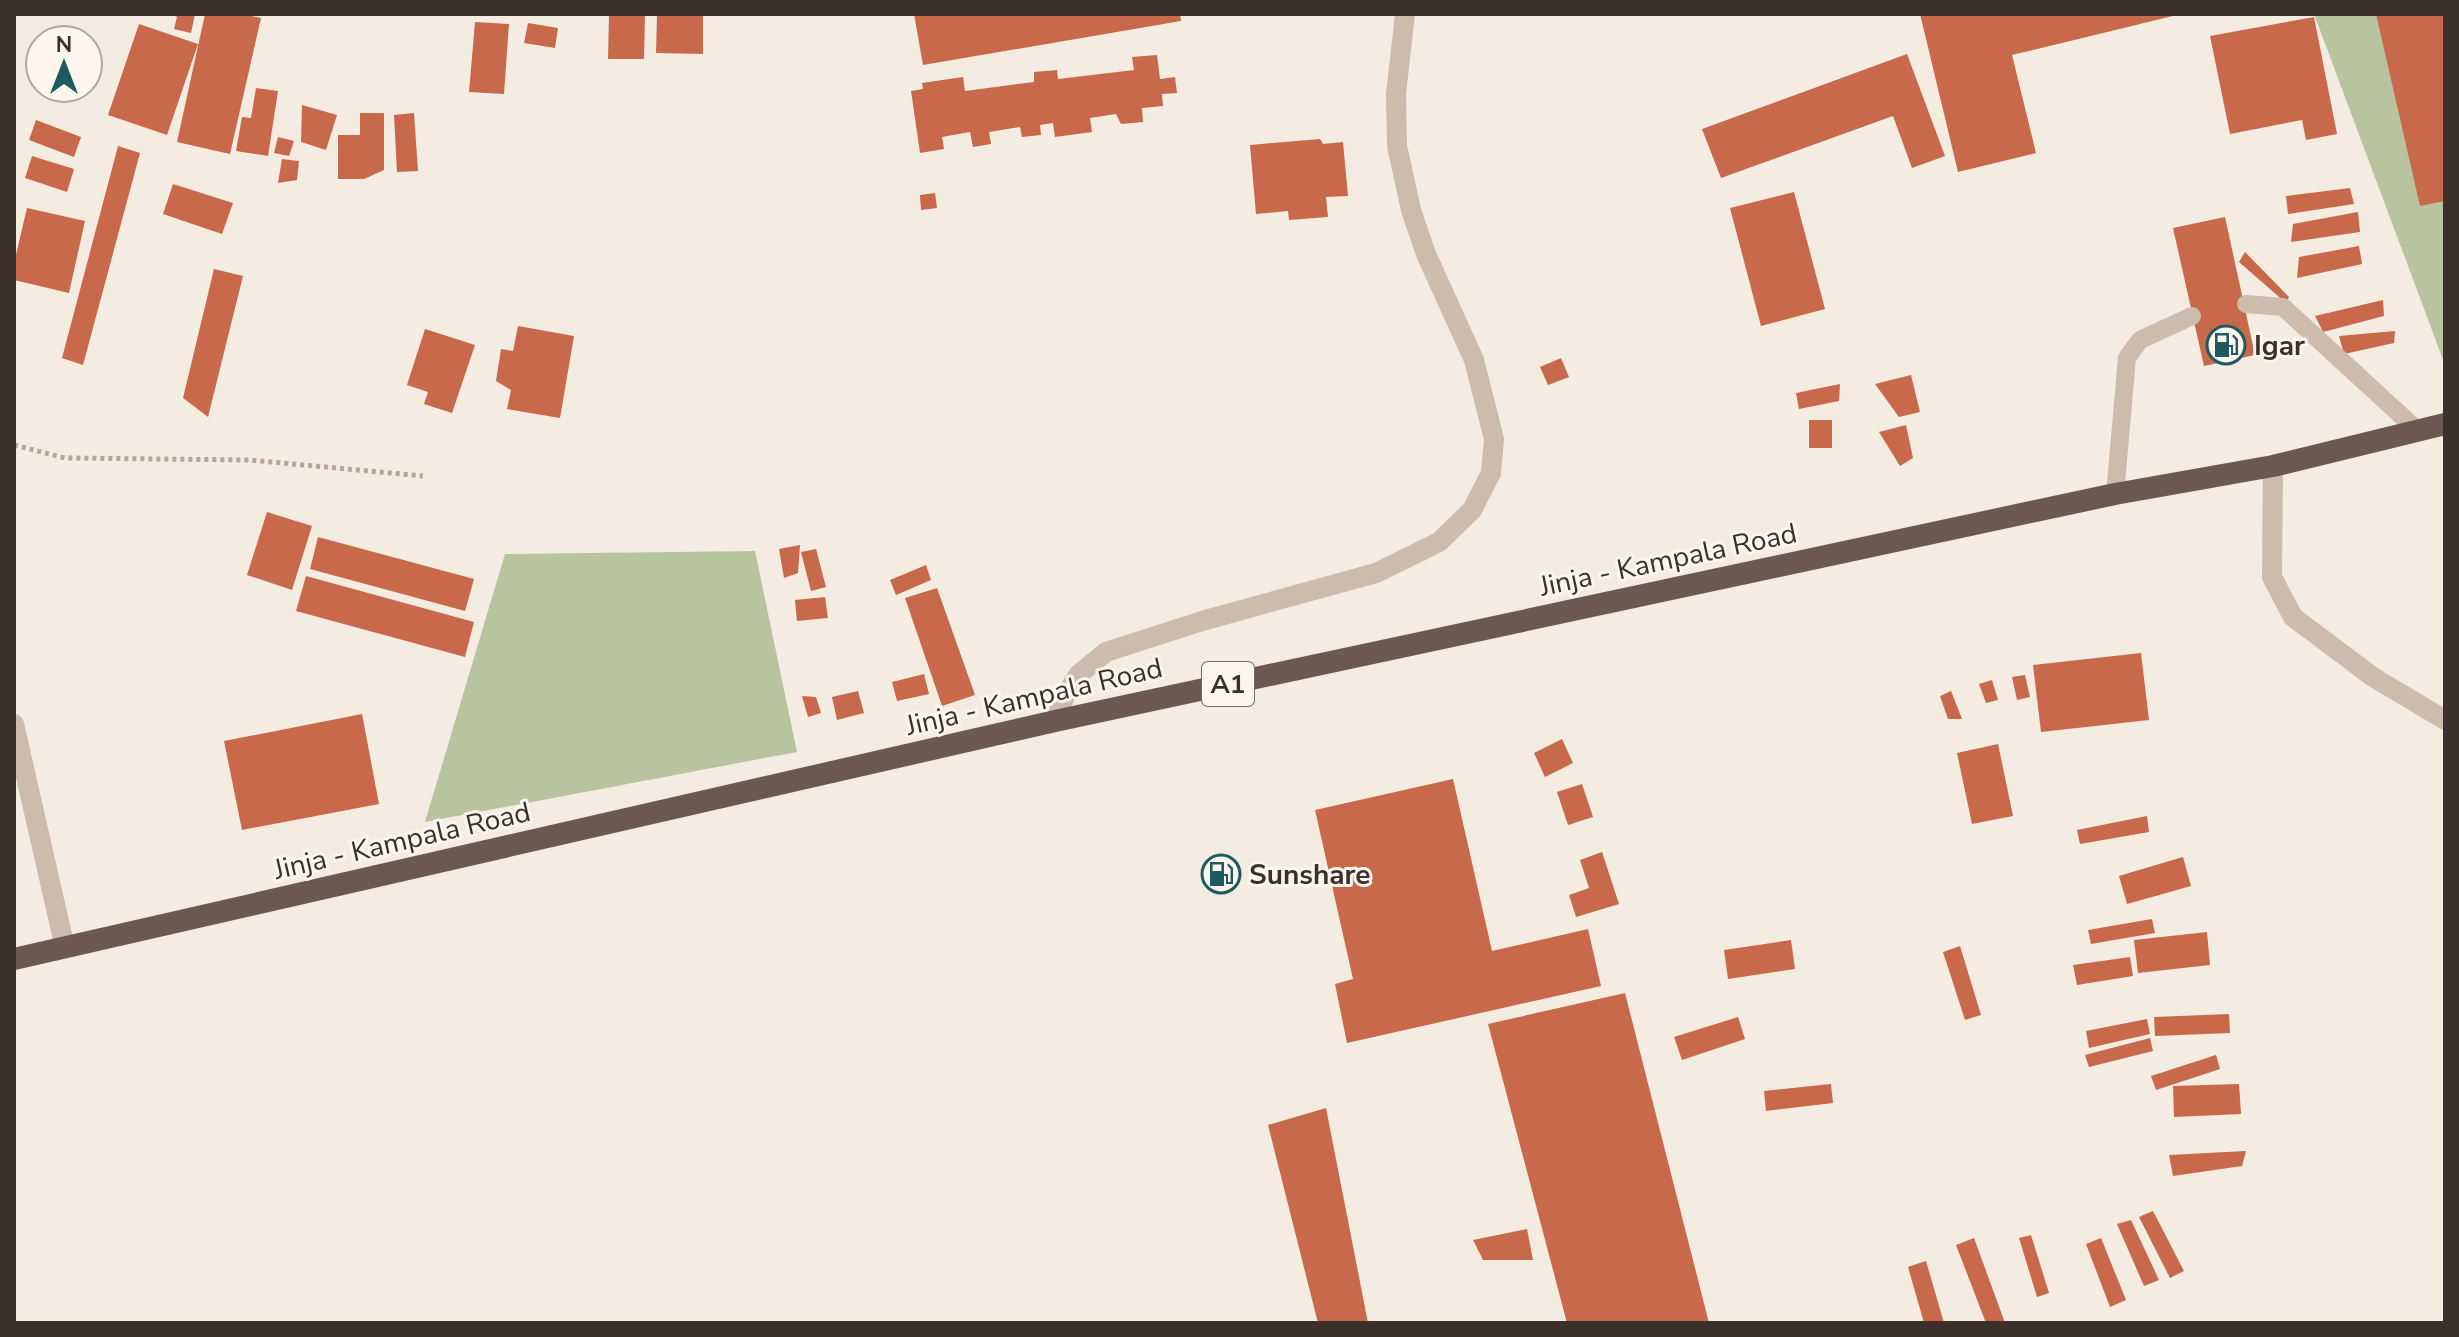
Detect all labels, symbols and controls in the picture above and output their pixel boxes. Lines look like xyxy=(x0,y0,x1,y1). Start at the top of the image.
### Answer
north arrow xyxy=(24,24,104,104)
text: N xyxy=(56,30,72,60)
fuel station icon: Igar xyxy=(2205,324,2247,366)
place label: Igar xyxy=(2254,327,2305,365)
street label: Jinja - Kampala Road xyxy=(1535,514,1800,606)
street label: Jinja - Kampala Road xyxy=(901,649,1166,745)
road number: A1 xyxy=(1202,662,1254,706)
street label: Jinja - Kampala Road xyxy=(269,793,534,889)
fuel station icon: Sunshare xyxy=(1200,853,1242,895)
place label: Sunshare xyxy=(1249,856,1371,894)

